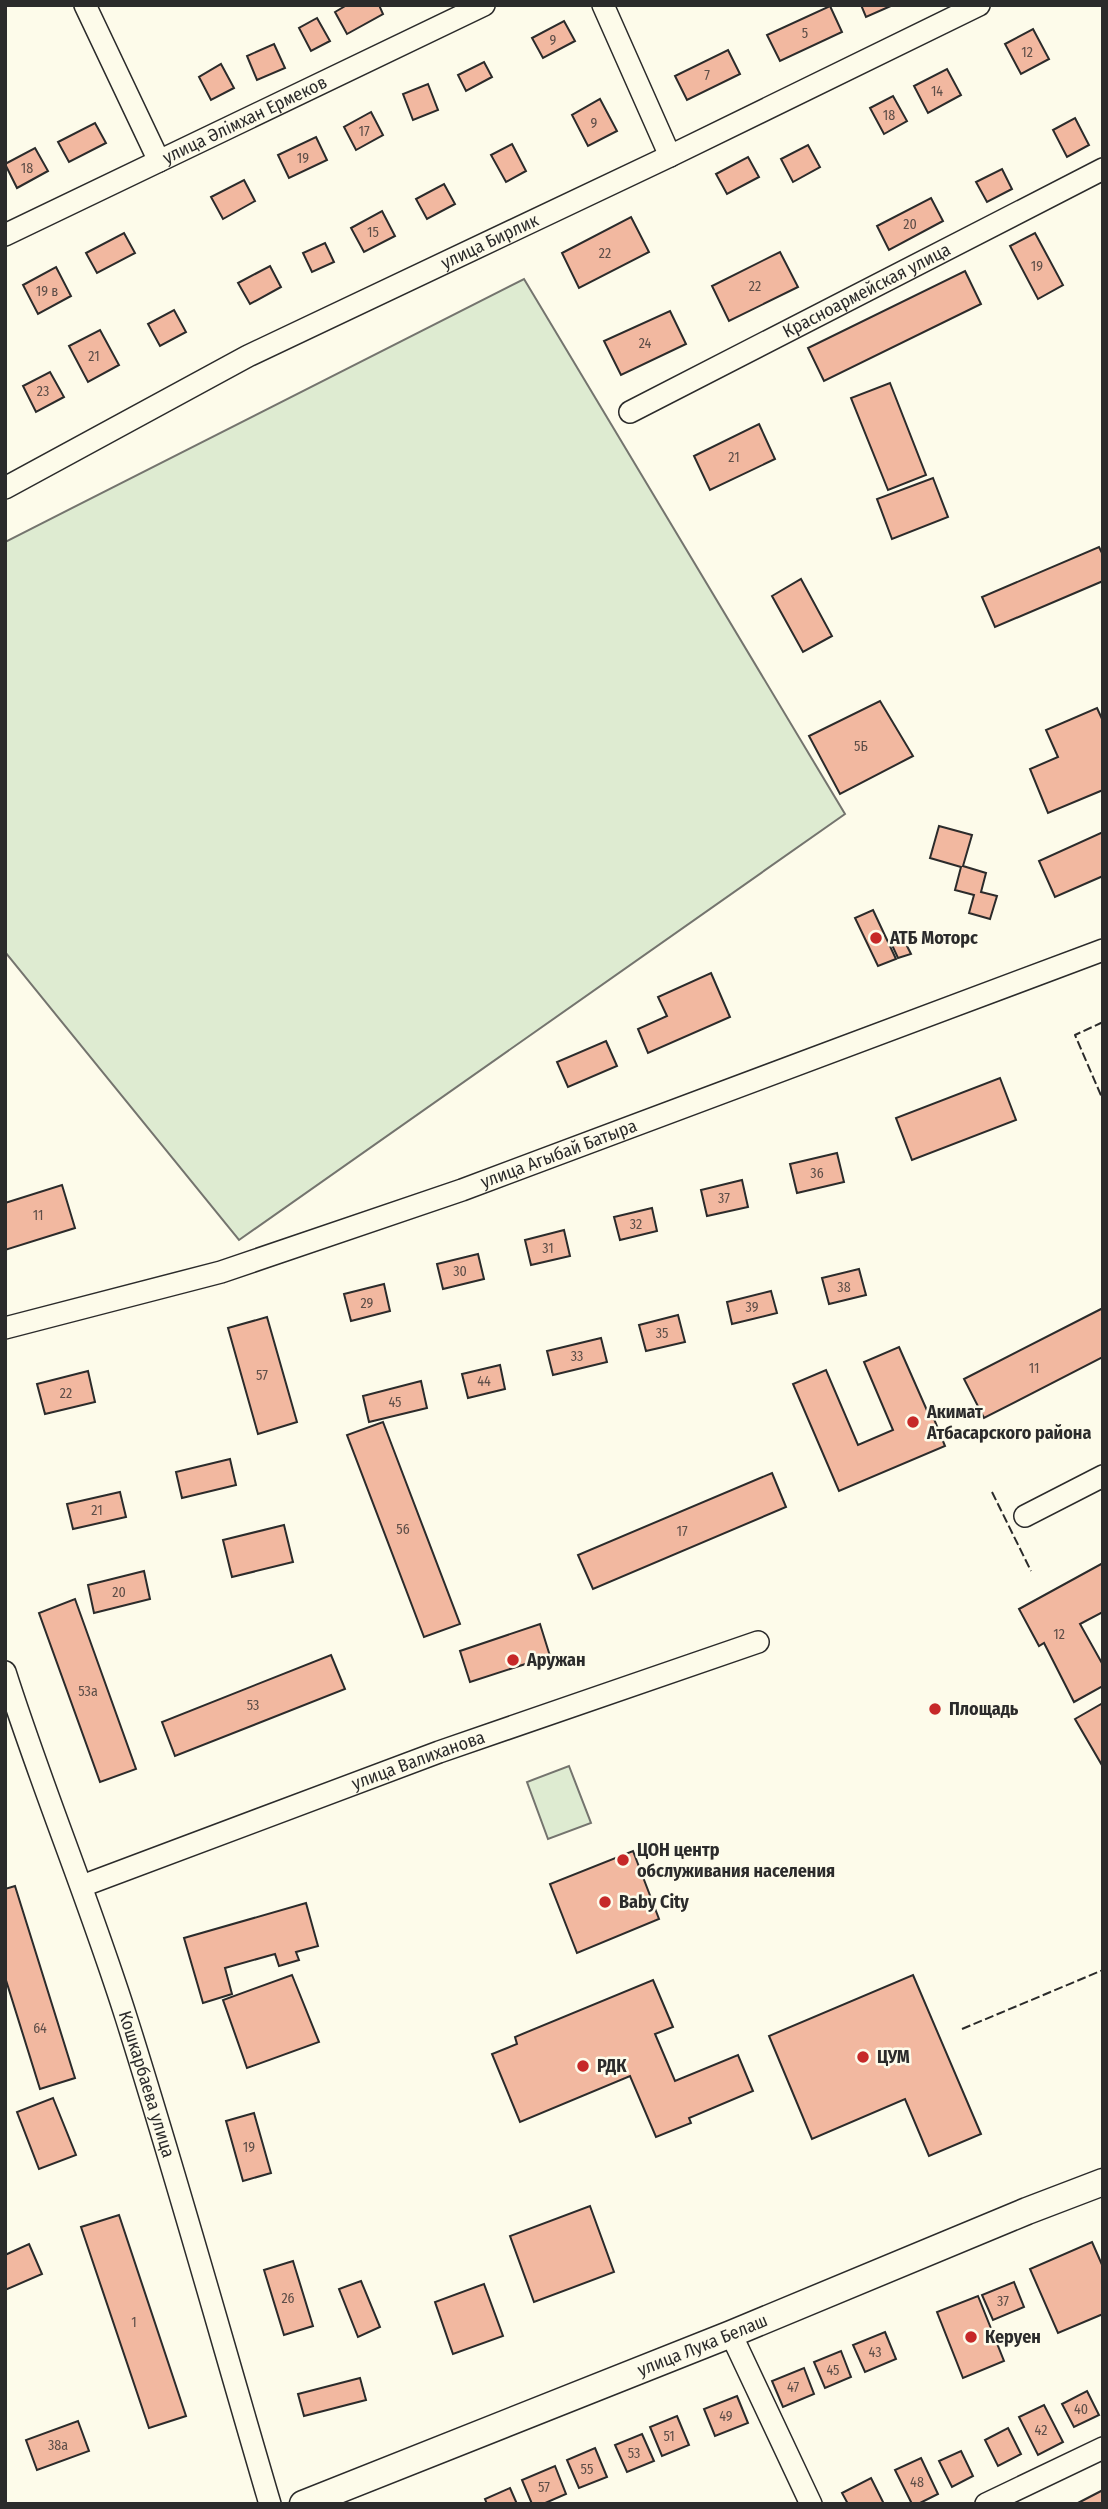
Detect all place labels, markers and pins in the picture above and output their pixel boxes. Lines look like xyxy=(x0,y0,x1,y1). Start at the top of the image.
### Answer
place label: АТБ Моторс xyxy=(889,927,978,949)
marker: АТБ Моторс xyxy=(868,930,884,946)
place label: Акимат Атбасарского района xyxy=(926,1401,1091,1444)
marker: Акимат Атбасарского района xyxy=(905,1414,921,1430)
place label: Аружан xyxy=(526,1649,585,1671)
marker: Аружан xyxy=(505,1652,521,1668)
place label: Площадь xyxy=(949,1698,1019,1720)
marker: Площадь xyxy=(927,1701,943,1717)
place label: ЦОН центр обслуживания населения xyxy=(637,1839,835,1882)
marker: ЦОН центр обслуживания населения xyxy=(615,1852,631,1868)
place label: Baby City xyxy=(619,1891,689,1913)
marker: Baby City xyxy=(597,1894,613,1910)
place label: ЦУМ xyxy=(877,2046,910,2068)
marker: ЦУМ xyxy=(855,2049,871,2065)
place label: РДК xyxy=(597,2055,627,2077)
marker: РДК xyxy=(575,2058,591,2074)
place label: Керуен xyxy=(985,2326,1041,2348)
marker: Керуен xyxy=(963,2329,979,2345)

